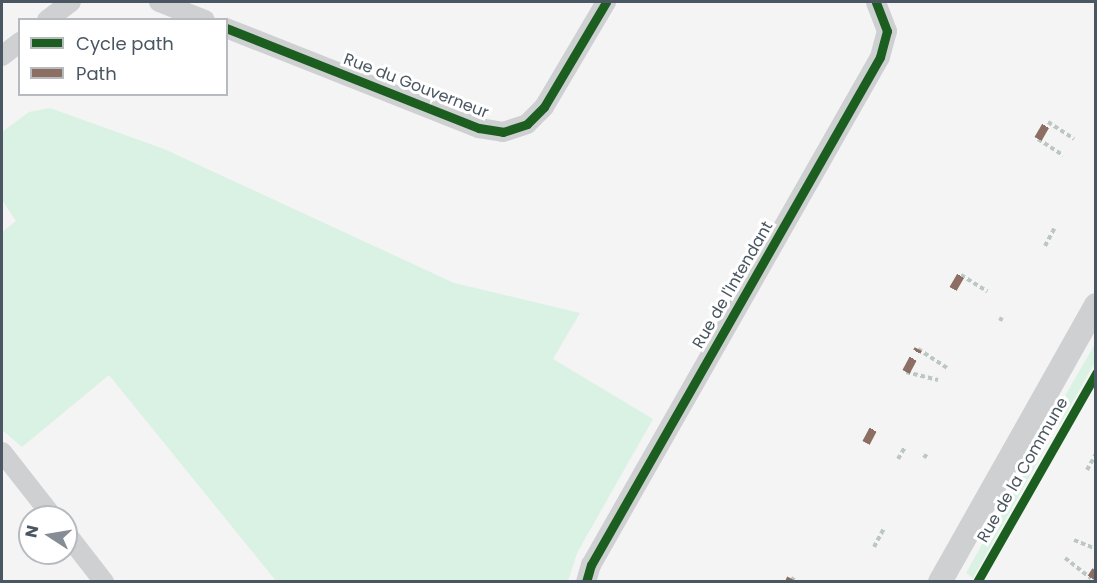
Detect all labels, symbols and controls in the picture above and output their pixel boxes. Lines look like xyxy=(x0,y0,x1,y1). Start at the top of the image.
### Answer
legend xyxy=(18,18,228,96)
text: Cycle path xyxy=(76,31,174,56)
street label: Rue du Gouverneur xyxy=(341,50,491,122)
text: Path xyxy=(76,61,117,86)
street label: Rue de l'Intendant xyxy=(689,218,777,352)
street label: Rue de la Commune xyxy=(974,394,1072,546)
north arrow xyxy=(18,505,78,565)
text: N xyxy=(19,523,44,540)

